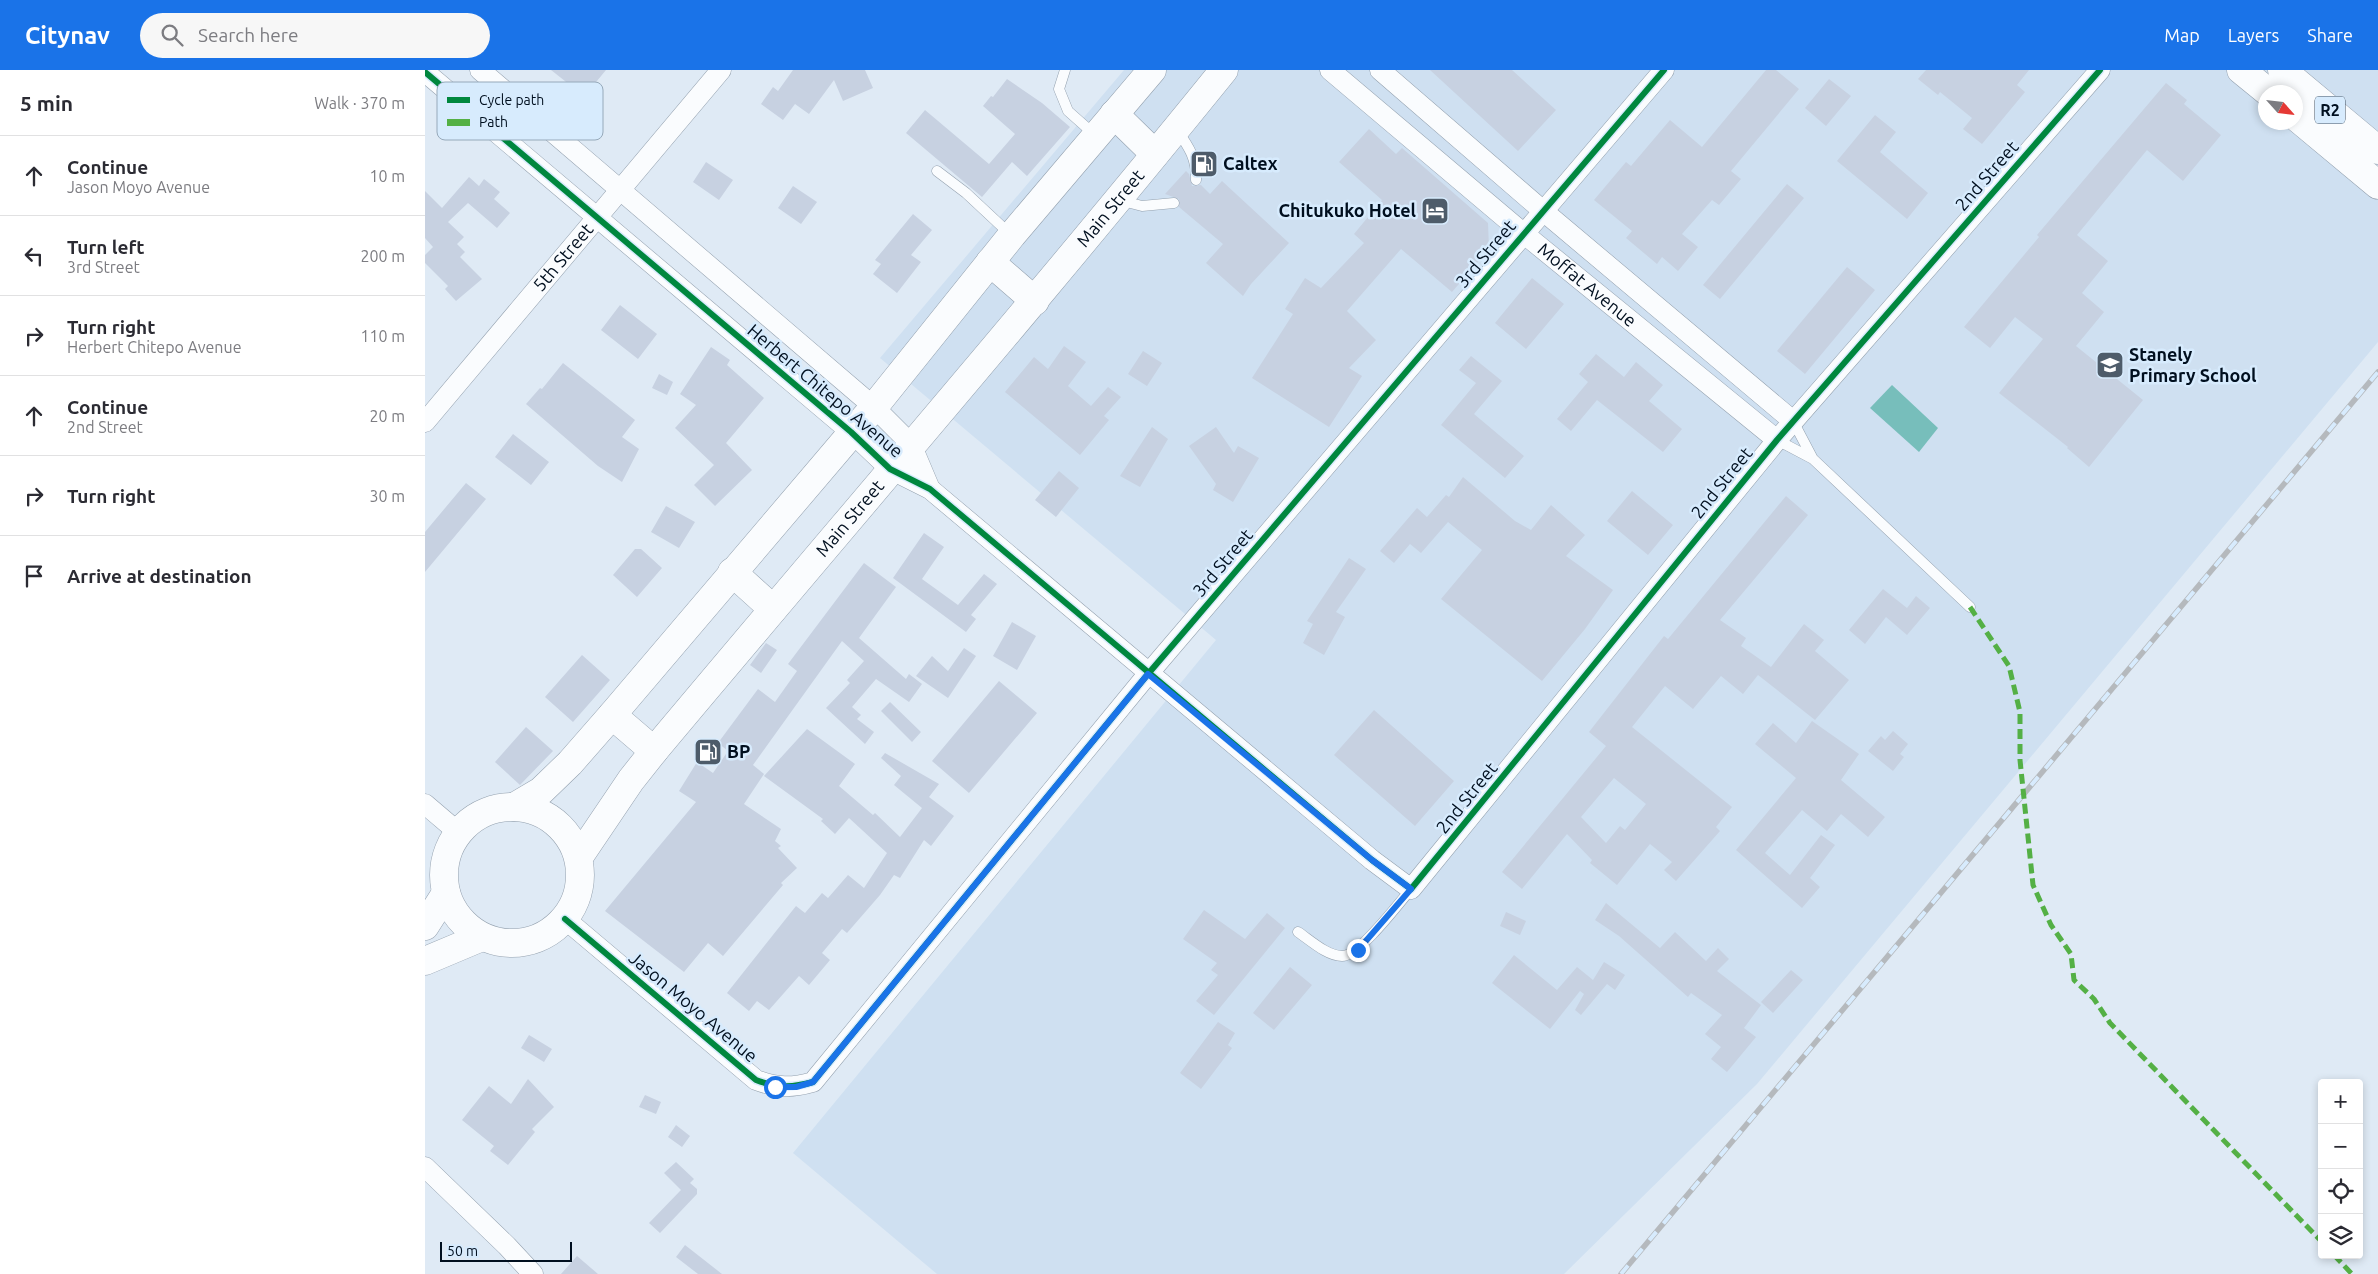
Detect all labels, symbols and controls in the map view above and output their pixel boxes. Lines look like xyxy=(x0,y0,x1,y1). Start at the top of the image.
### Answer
search box xyxy=(140,13,490,58)
icon: search xyxy=(158,21,186,49)
text: Citynav xyxy=(25,22,110,49)
text: Search here xyxy=(198,24,298,46)
text: Map xyxy=(2164,25,2200,45)
text: Layers xyxy=(2228,25,2279,45)
text: Share xyxy=(2307,25,2353,45)
legend xyxy=(437,82,603,140)
north arrow xyxy=(2258,85,2303,130)
text: 5 min xyxy=(20,91,73,115)
text: Cycle path xyxy=(479,92,544,108)
text: Walk · 370 m xyxy=(314,94,405,112)
road number: R2 xyxy=(2315,96,2345,124)
text: Path xyxy=(479,114,508,130)
street label: 2nd Street xyxy=(1951,137,2022,214)
fuel station icon: Caltex xyxy=(1189,149,1219,179)
place label: Caltex xyxy=(1223,153,1278,173)
text: Continue xyxy=(67,156,148,178)
icon: ahead xyxy=(20,162,48,190)
street label: Main Street xyxy=(1072,165,1147,250)
text: 10 m xyxy=(369,167,405,185)
text: Jason Moyo Avenue xyxy=(67,178,210,196)
hotel icon: Chitukuko Hotel xyxy=(1420,196,1450,226)
place label: Chitukuko Hotel xyxy=(1278,200,1417,220)
street label: 3rd Street xyxy=(1451,216,1519,291)
street label: 5th Street xyxy=(529,219,597,295)
text: Turn left xyxy=(67,236,145,258)
street label: Moffat Avenue xyxy=(1534,238,1641,330)
icon: left xyxy=(20,242,48,270)
text: 200 m xyxy=(360,247,405,265)
text: 3rd Street xyxy=(67,258,140,276)
text: Turn right xyxy=(67,316,155,338)
street label: Herbert Chitepo Avenue xyxy=(744,319,907,461)
icon: right xyxy=(20,322,48,350)
text: 110 m xyxy=(360,327,405,345)
text: Herbert Chitepo Avenue xyxy=(67,338,241,356)
place label: Stanely Primary School xyxy=(2129,344,2257,385)
school or university icon: Stanely Primary School xyxy=(2095,350,2125,380)
text: Continue xyxy=(67,396,148,418)
icon: ahead xyxy=(20,402,48,430)
text: 20 m xyxy=(369,407,405,425)
text: 2nd Street xyxy=(67,418,143,436)
street label: 2nd Street xyxy=(1687,443,1756,522)
street label: Main Street xyxy=(811,476,887,560)
icon: right xyxy=(20,482,48,510)
text: Turn right xyxy=(67,485,155,507)
text: 30 m xyxy=(369,487,405,505)
street label: 3rd Street xyxy=(1188,525,1256,600)
icon: arrive xyxy=(20,562,48,590)
text: Arrive at destination xyxy=(67,565,252,587)
fuel station icon: BP xyxy=(693,737,723,767)
place label: BP xyxy=(727,741,750,761)
street label: 2nd Street xyxy=(1432,758,1501,837)
route end xyxy=(1347,939,1370,962)
street label: Jason Moyo Avenue xyxy=(626,947,762,1066)
route start xyxy=(764,1076,787,1099)
map controls xyxy=(2318,1079,2363,1259)
button: + xyxy=(2318,1079,2363,1124)
button: − xyxy=(2318,1124,2363,1169)
button: locate xyxy=(2318,1169,2363,1214)
button: layers xyxy=(2318,1214,2363,1259)
scale bar xyxy=(440,1239,573,1262)
text: 50 m xyxy=(447,1243,478,1259)

